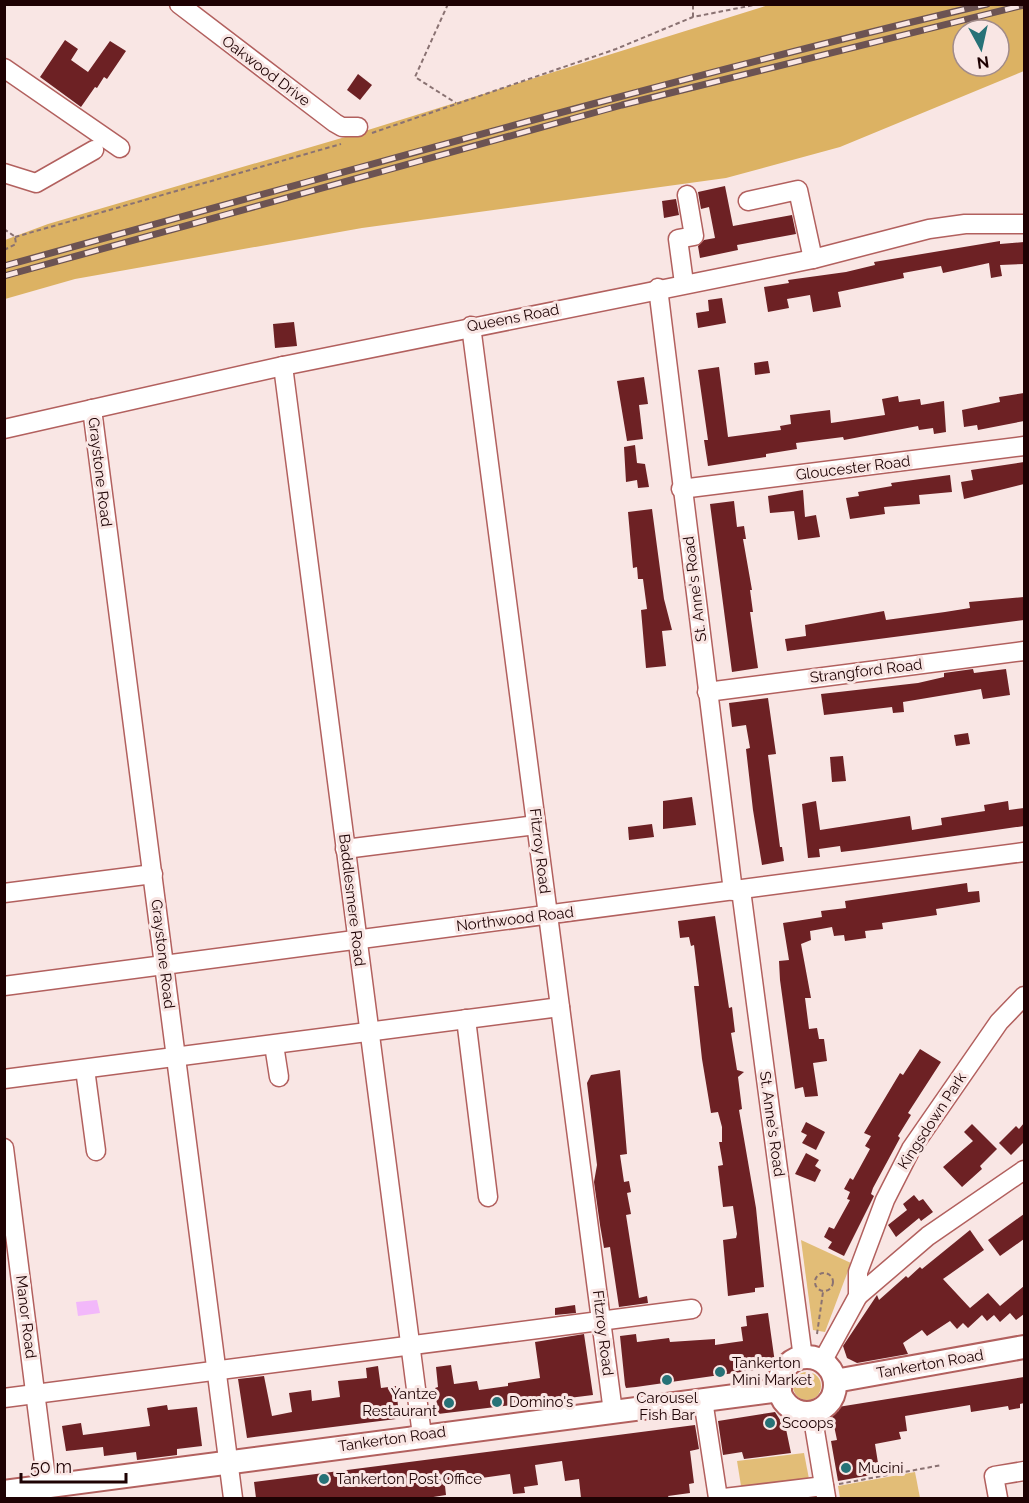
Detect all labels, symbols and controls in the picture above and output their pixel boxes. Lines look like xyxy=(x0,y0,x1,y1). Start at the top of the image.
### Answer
north arrow xyxy=(951,18,1011,78)
street label: Oakwood Drive xyxy=(218,32,314,110)
text: N xyxy=(976,52,990,73)
street label: Queens Road xyxy=(465,300,561,336)
street label: Graystone Road xyxy=(84,416,116,528)
street label: Gloucester Road xyxy=(795,452,911,484)
street label: St. Anne's Road xyxy=(680,535,710,643)
street label: Strangford Road xyxy=(809,655,923,687)
street label: Fitzroy Road xyxy=(526,807,554,895)
street label: Baddlesmere Road xyxy=(335,833,369,967)
street label: Graystone Road xyxy=(147,898,179,1010)
street label: Northwood Road xyxy=(455,903,575,935)
street label: Kingsdown Park xyxy=(894,1069,970,1173)
street label: St. Anne's Road xyxy=(756,1070,788,1178)
street label: Manor Road xyxy=(12,1274,40,1360)
street label: Fitzroy Road xyxy=(589,1289,617,1377)
street label: Tankerton Road xyxy=(875,1346,985,1382)
place label: Tankerton Mini Market xyxy=(732,1354,812,1389)
marker: Tankerton Mini Market xyxy=(713,1365,727,1379)
marker: Carousel Fish Bar xyxy=(660,1373,674,1387)
place label: Yantze Restaurant xyxy=(362,1385,437,1420)
place label: Carousel Fish Bar xyxy=(636,1389,699,1424)
place label: Domino's xyxy=(509,1393,573,1411)
marker: Domino's xyxy=(490,1395,504,1409)
marker: Yantze Restaurant xyxy=(442,1396,456,1410)
place label: Scoops xyxy=(782,1414,834,1432)
marker: Scoops xyxy=(763,1416,777,1430)
street label: Tankerton Road xyxy=(337,1423,447,1455)
scale bar xyxy=(21,1446,126,1484)
text: 50 m xyxy=(30,1456,72,1477)
place label: Mucini xyxy=(858,1459,904,1477)
marker: Mucini xyxy=(839,1461,853,1475)
place label: Tankerton Post Office xyxy=(336,1470,482,1488)
marker: Tankerton Post Office xyxy=(317,1472,331,1486)

